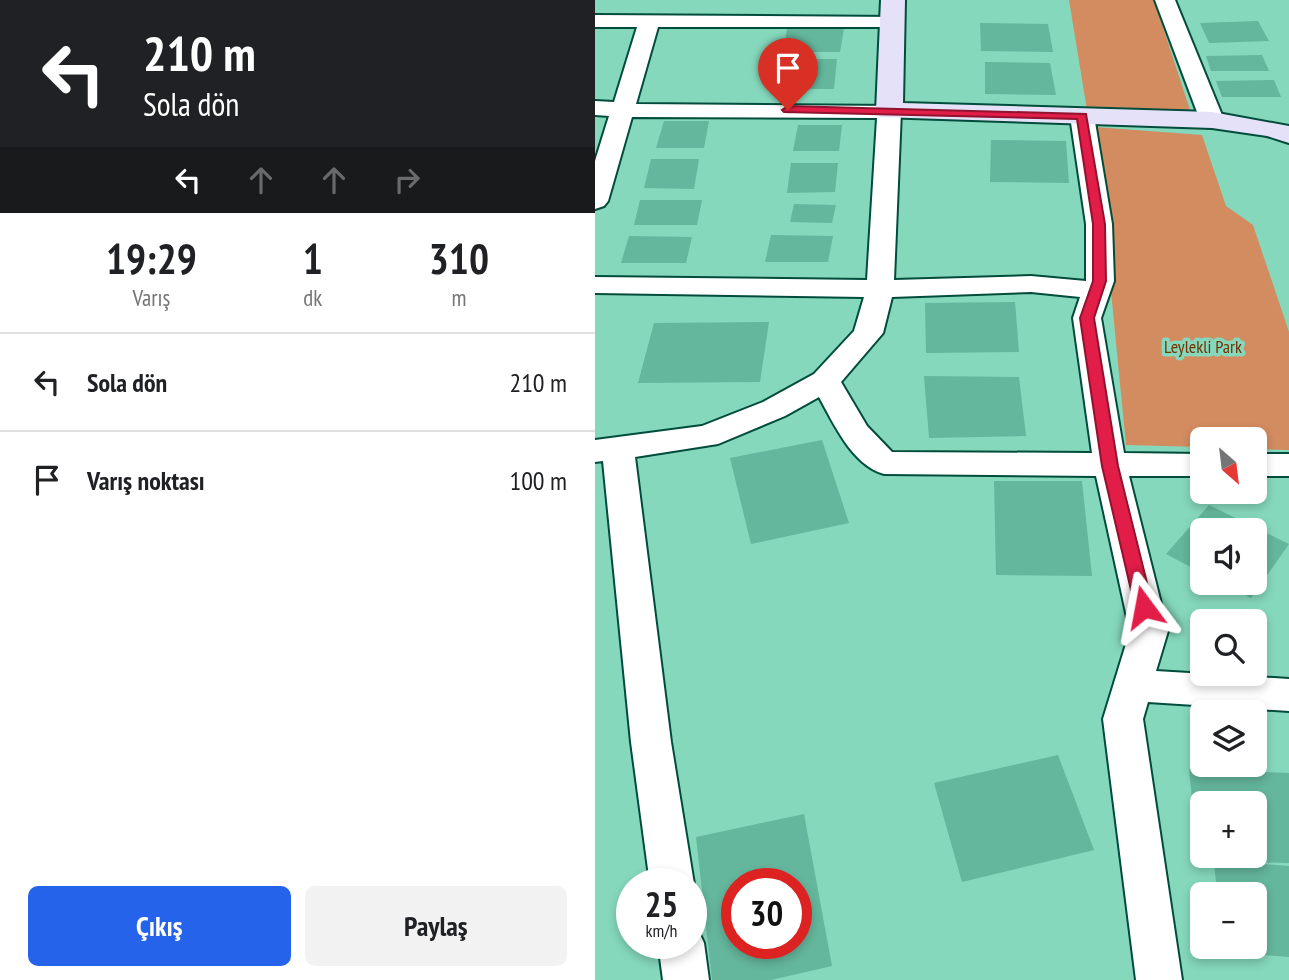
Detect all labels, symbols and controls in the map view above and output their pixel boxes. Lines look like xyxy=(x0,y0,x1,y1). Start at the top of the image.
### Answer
text: 210 m xyxy=(143,21,256,85)
icon: left xyxy=(28,28,119,119)
pin xyxy=(758,38,818,110)
icon: arrive xyxy=(769,49,807,87)
text: Sola dön xyxy=(143,83,239,125)
icon: left xyxy=(169,161,207,199)
icon: ahead xyxy=(242,161,280,199)
icon: ahead xyxy=(315,161,353,199)
icon: right xyxy=(388,161,426,199)
text: 19:29 xyxy=(106,231,197,286)
text: 1 xyxy=(303,231,323,286)
text: 310 xyxy=(429,231,489,286)
text: Varış xyxy=(132,283,170,312)
text: dk xyxy=(303,283,322,312)
text: m xyxy=(451,283,466,312)
park label: Leylekli Park xyxy=(1164,335,1242,358)
icon: left xyxy=(28,363,66,401)
text: Sola dön xyxy=(87,366,167,399)
text: 210 m xyxy=(509,366,567,399)
north arrow xyxy=(1190,427,1267,504)
map controls xyxy=(1190,427,1267,959)
icon: arrive xyxy=(28,461,66,499)
text: Varış noktası xyxy=(87,464,205,497)
text: 100 m xyxy=(509,464,567,497)
button: sound xyxy=(1190,518,1267,595)
position arrow xyxy=(1107,570,1181,644)
button: search xyxy=(1190,609,1267,686)
button: layers xyxy=(1190,700,1267,777)
button: + xyxy=(1190,791,1267,868)
speed limit sign: 30 xyxy=(721,868,812,959)
text: 25 xyxy=(645,881,678,927)
button: − xyxy=(1190,882,1267,959)
button: Çıkış xyxy=(28,886,291,966)
button: Paylaş xyxy=(305,886,567,966)
text: km/h xyxy=(646,919,677,942)

